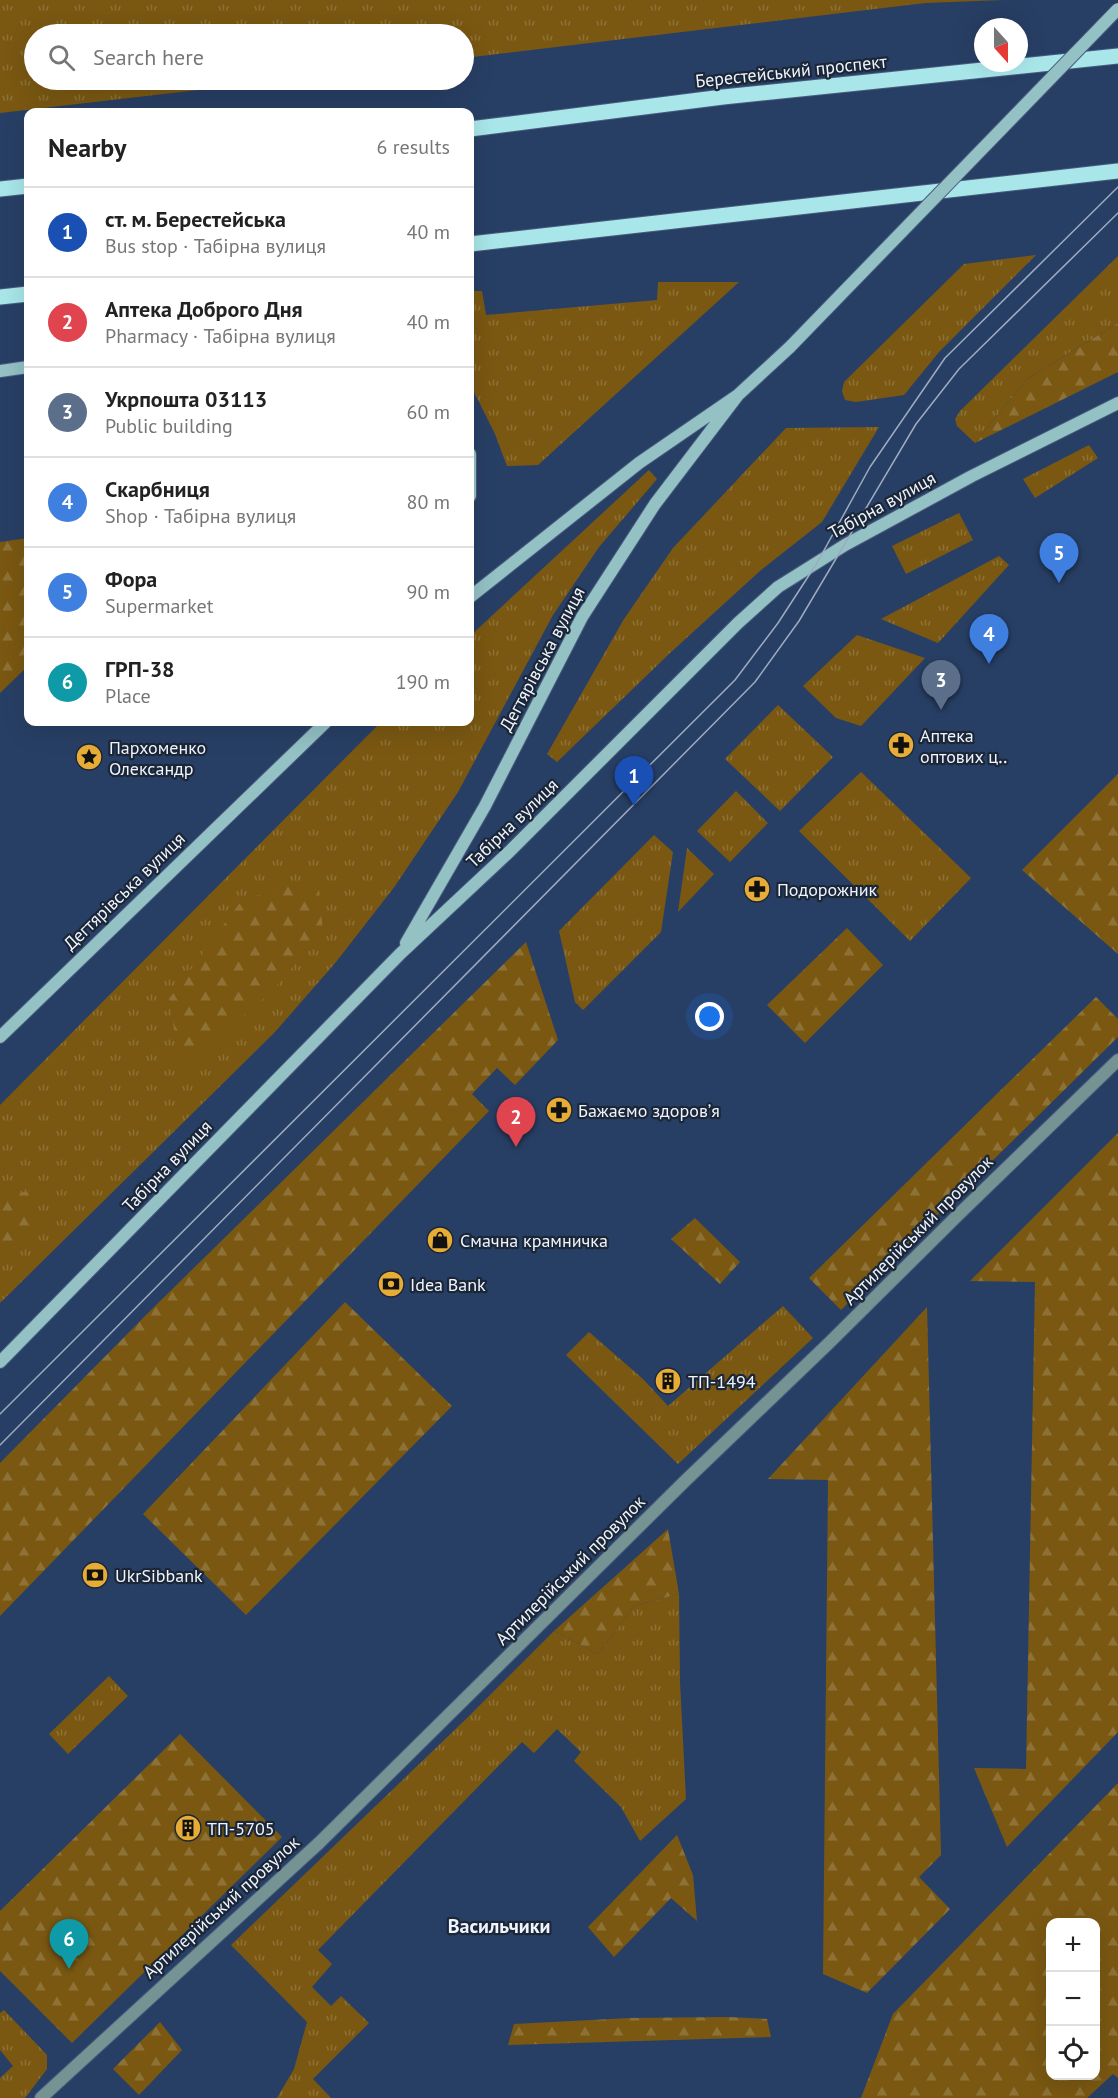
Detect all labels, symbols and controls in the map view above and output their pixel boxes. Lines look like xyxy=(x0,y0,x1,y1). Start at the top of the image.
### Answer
north arrow xyxy=(974,18,1028,72)
search box xyxy=(24,24,474,90)
icon: search xyxy=(45,41,78,74)
text: Search here xyxy=(93,43,204,71)
street label: Берестейський проспект xyxy=(694,49,889,93)
text: Nearby xyxy=(48,131,126,164)
text: 6 results xyxy=(377,134,450,160)
text: ст. м. Берестейська xyxy=(105,205,286,233)
text: 1 xyxy=(62,219,73,245)
text: 40 m xyxy=(407,219,450,245)
text: Bus stop · Табірна вулиця xyxy=(105,233,326,259)
text: Аптека Доброго Дня xyxy=(105,295,303,323)
text: 2 xyxy=(62,309,73,335)
text: 40 m xyxy=(407,309,450,335)
text: Pharmacy · Табірна вулиця xyxy=(105,323,336,349)
text: Укрпошта 03113 xyxy=(105,385,267,413)
text: 3 xyxy=(62,399,73,425)
text: 60 m xyxy=(407,399,450,425)
text: Public building xyxy=(105,413,233,439)
street label: Табірна вулиця xyxy=(824,466,940,544)
text: Скарбниця xyxy=(105,475,210,503)
text: 4 xyxy=(62,489,73,515)
text: 80 m xyxy=(407,489,450,515)
text: Shop · Табірна вулиця xyxy=(105,503,296,529)
pin: 5 xyxy=(1040,534,1078,583)
text: Фора xyxy=(105,565,157,593)
text: 5 xyxy=(62,579,73,605)
text: 90 m xyxy=(407,579,450,605)
street label: Дегтярівська вулиця xyxy=(494,583,590,735)
text: Supermarket xyxy=(105,593,213,619)
pin: 4 xyxy=(970,614,1008,664)
text: ГРП-38 xyxy=(105,655,175,683)
pin: 3 xyxy=(922,660,960,710)
text: 6 xyxy=(62,669,73,695)
text: 190 m xyxy=(396,669,450,695)
text: Place xyxy=(105,683,151,709)
place label: Аптека оптових ц‥ xyxy=(920,724,1008,768)
pharmacy icon: Аптека оптових ц‥ xyxy=(886,730,916,760)
place label: Пархоменко Олександр xyxy=(109,736,206,780)
place icon: Пархоменко Олександр xyxy=(74,742,104,772)
pin: 1 xyxy=(614,756,654,806)
street label: Табірна вулиця xyxy=(461,773,563,873)
street label: Дегтярівська вулиця xyxy=(58,827,190,955)
pharmacy icon: Подорожник xyxy=(742,874,772,904)
place label: Подорожник xyxy=(777,878,877,901)
your location xyxy=(695,1002,724,1031)
pharmacy icon: Бажаємо здоровʼя xyxy=(544,1095,574,1125)
pin: 2 xyxy=(496,1098,536,1147)
place label: Бажаємо здоровʼя xyxy=(578,1099,720,1122)
street label: Табірна вулиця xyxy=(117,1115,217,1217)
street label: Артилерійський провулок xyxy=(838,1150,998,1310)
shop icon: Смачна крамничка xyxy=(425,1225,455,1255)
place label: Смачна крамничка xyxy=(460,1229,608,1252)
bank icon: Idea Bank xyxy=(376,1269,406,1299)
place label: Idea Bank xyxy=(410,1273,486,1296)
building icon: ТП-1494 xyxy=(653,1366,683,1396)
place label: ТП-1494 xyxy=(688,1370,756,1393)
street label: Артилерійський провулок xyxy=(490,1490,650,1650)
bank icon: UkrSibbank xyxy=(80,1560,110,1590)
place label: UkrSibbank xyxy=(115,1564,203,1587)
building icon: ТП-5705 xyxy=(173,1813,203,1843)
place label: ТП-5705 xyxy=(207,1817,275,1840)
street label: Артилерійський провулок xyxy=(138,1830,304,1983)
district label: Васильчики xyxy=(448,1913,550,1939)
map controls xyxy=(1046,1918,1100,2080)
button: + xyxy=(1046,1918,1100,1972)
pin: 6 xyxy=(50,1920,88,1969)
button: − xyxy=(1046,1972,1100,2026)
button: locate xyxy=(1046,2026,1100,2080)

